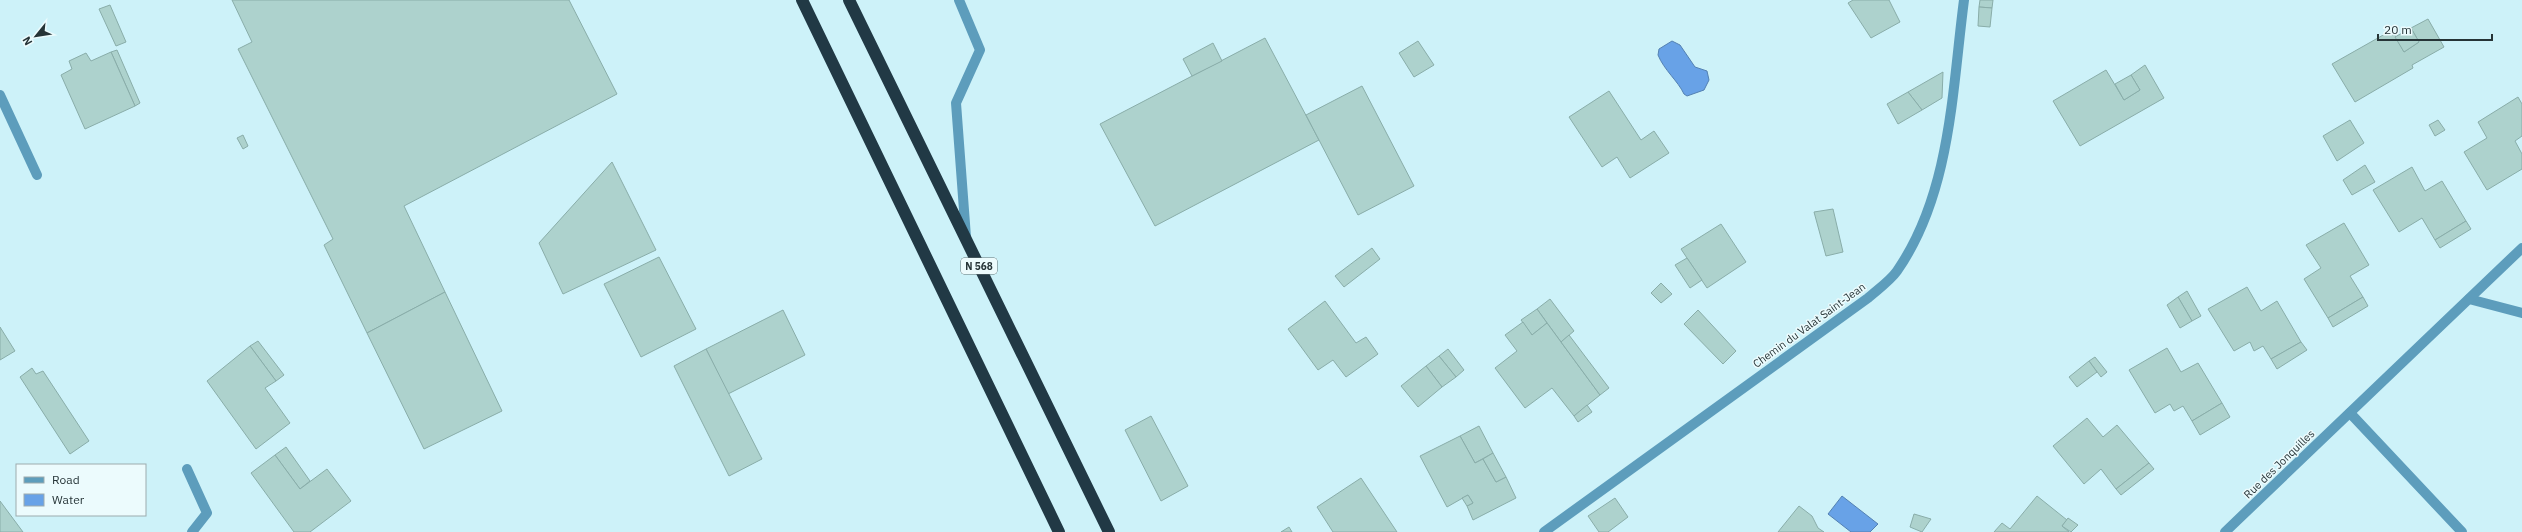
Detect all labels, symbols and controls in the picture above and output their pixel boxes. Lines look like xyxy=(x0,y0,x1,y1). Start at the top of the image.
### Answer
north arrow xyxy=(16,16,56,56)
scale bar xyxy=(2378,16,2492,42)
text: 20 m xyxy=(2384,22,2412,37)
text: N xyxy=(19,34,35,48)
road number: N 568 xyxy=(961,258,997,274)
street label: Chemin du Valat Saint-Jean xyxy=(1750,279,1868,371)
street label: Rue des Jonquilles xyxy=(2241,427,2317,501)
legend xyxy=(16,464,146,516)
text: Road xyxy=(52,472,80,487)
text: Water xyxy=(52,492,85,507)

